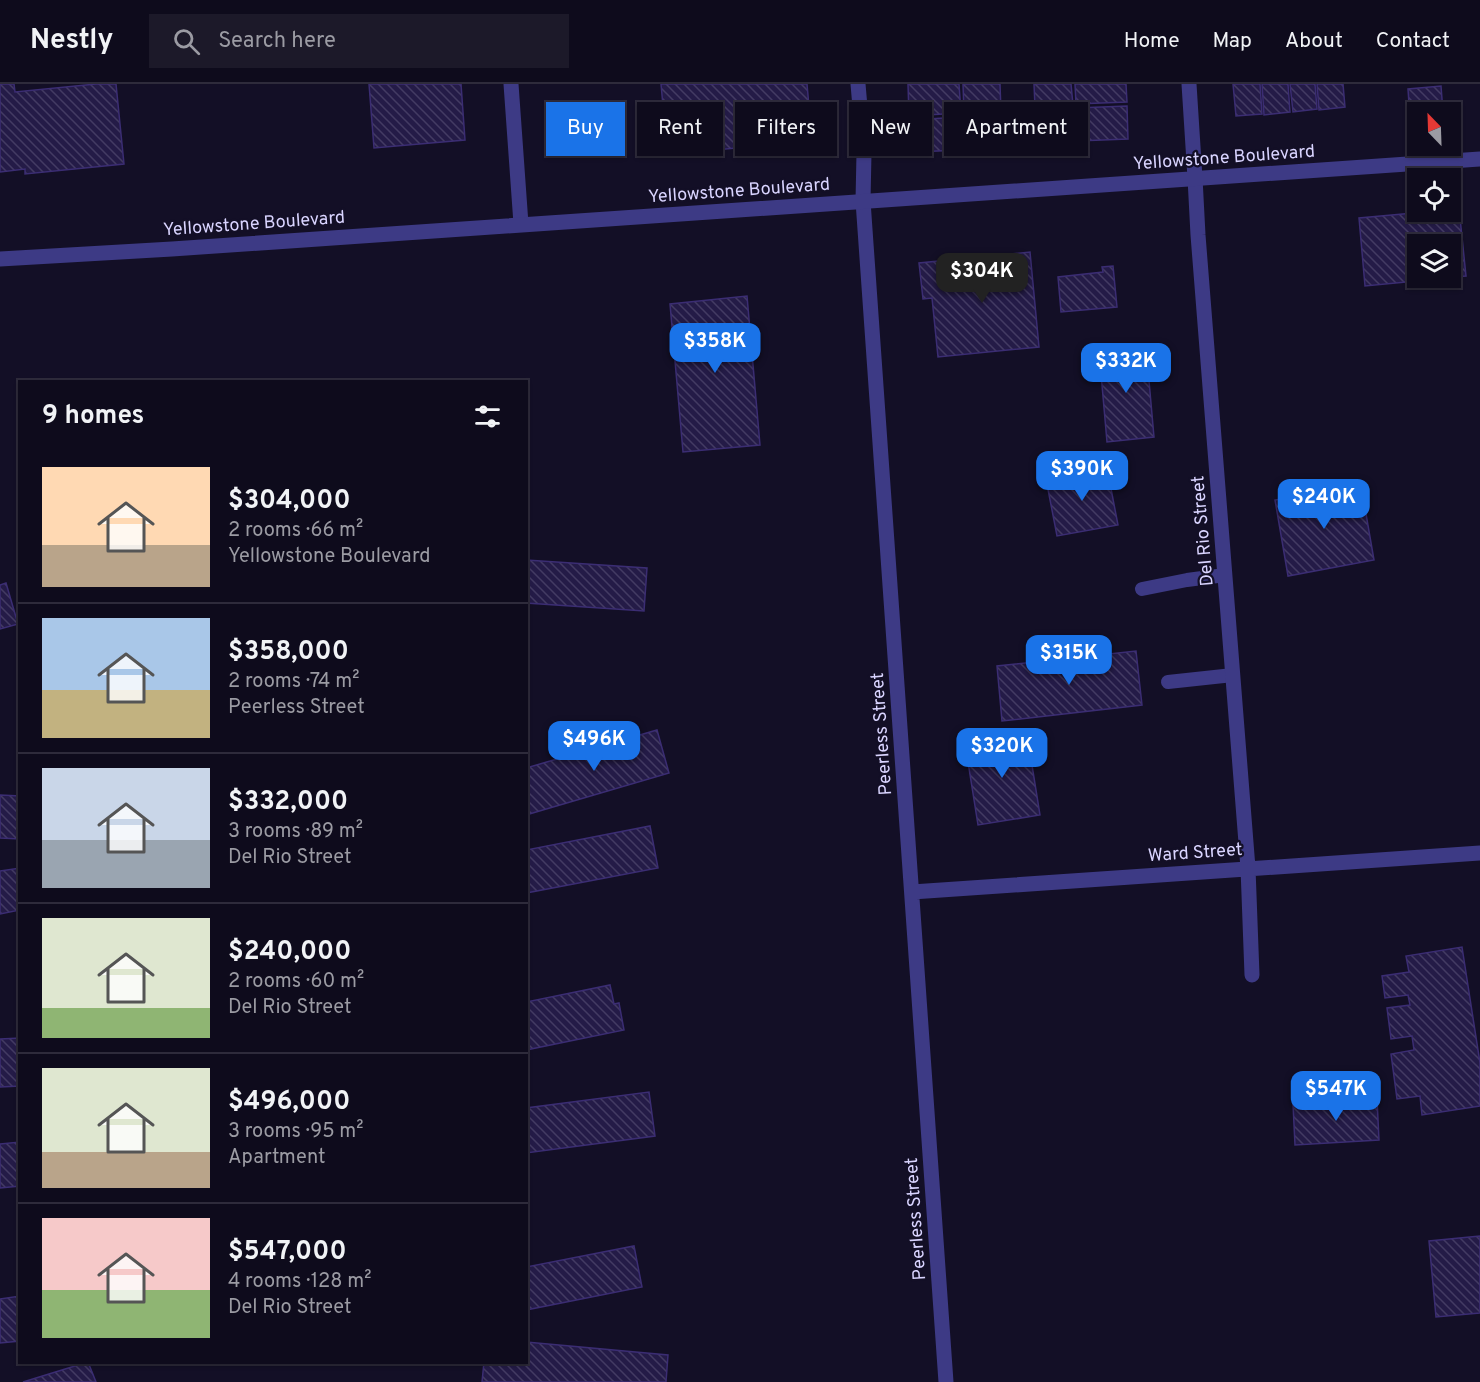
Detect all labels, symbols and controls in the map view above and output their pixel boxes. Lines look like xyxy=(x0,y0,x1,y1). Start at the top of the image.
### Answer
search box xyxy=(149,14,569,68)
text: Nestly xyxy=(30,23,113,59)
icon: search xyxy=(170,25,203,58)
text: Search here xyxy=(218,28,336,55)
text: Home xyxy=(1124,28,1180,55)
text: Map xyxy=(1213,28,1252,55)
text: About xyxy=(1285,28,1343,55)
text: Contact xyxy=(1376,28,1450,55)
chip: Buy xyxy=(546,102,625,156)
chip: Rent xyxy=(637,102,723,156)
chip: Filters xyxy=(735,102,837,156)
chip: New xyxy=(849,102,932,156)
chip: Apartment xyxy=(944,102,1088,156)
north arrow xyxy=(1407,102,1461,156)
map controls xyxy=(1407,102,1461,288)
street label: Yellowstone Boulevard xyxy=(1132,141,1316,176)
button: locate xyxy=(1407,168,1461,222)
street label: Yellowstone Boulevard xyxy=(647,174,831,209)
street label: Yellowstone Boulevard xyxy=(162,207,346,242)
button: layers xyxy=(1407,234,1461,288)
pin: $304K xyxy=(940,253,1024,304)
text: $304K xyxy=(950,259,1014,285)
pin: $358K xyxy=(673,323,757,374)
text: $358K xyxy=(684,329,746,355)
pin: $332K xyxy=(1084,343,1168,394)
text: $332K xyxy=(1095,349,1157,375)
text: 9 homes xyxy=(42,400,144,433)
icon: filters xyxy=(471,400,504,433)
pin: $390K xyxy=(1040,451,1124,502)
text: $390K xyxy=(1050,457,1114,483)
street label: Del Rio Street xyxy=(1187,475,1220,587)
pin: $240K xyxy=(1282,479,1366,530)
text: $304,000 xyxy=(228,485,351,518)
text: $240K xyxy=(1292,485,1356,511)
icon: home xyxy=(90,491,162,563)
text: 2 rooms · 66 m² xyxy=(228,518,363,544)
text: Yellowstone Boulevard xyxy=(228,544,430,570)
pin: $315K xyxy=(1027,635,1111,686)
text: $358,000 xyxy=(228,636,349,669)
text: $315K xyxy=(1040,641,1098,667)
icon: home xyxy=(90,642,162,714)
text: 2 rooms · 74 m² xyxy=(228,669,359,695)
street label: Peerless Street xyxy=(867,672,898,796)
text: Peerless Street xyxy=(228,695,365,721)
pin: $496K xyxy=(552,721,636,772)
text: $496K xyxy=(562,727,626,753)
pin: $320K xyxy=(960,728,1044,779)
text: $320K xyxy=(970,734,1034,760)
text: $332,000 xyxy=(228,786,348,819)
icon: home xyxy=(90,792,162,864)
text: 3 rooms · 89 m² xyxy=(228,819,363,845)
street label: Ward Street xyxy=(1147,839,1243,868)
text: Del Rio Street xyxy=(228,845,351,871)
text: $240,000 xyxy=(228,936,351,969)
icon: home xyxy=(90,942,162,1014)
text: 2 rooms · 60 m² xyxy=(228,969,364,995)
text: Del Rio Street xyxy=(228,995,351,1021)
pin: $547K xyxy=(1294,1071,1378,1122)
text: $547K xyxy=(1305,1077,1367,1103)
text: $496,000 xyxy=(228,1086,350,1119)
icon: home xyxy=(90,1092,162,1164)
text: 3 rooms · 95 m² xyxy=(228,1119,364,1145)
text: Apartment xyxy=(228,1145,326,1171)
street label: Peerless Street xyxy=(901,1157,932,1281)
text: $547,000 xyxy=(228,1236,347,1269)
icon: home xyxy=(90,1242,162,1314)
text: 4 rooms · 128 m² xyxy=(228,1269,371,1295)
text: Del Rio Street xyxy=(228,1295,351,1321)

